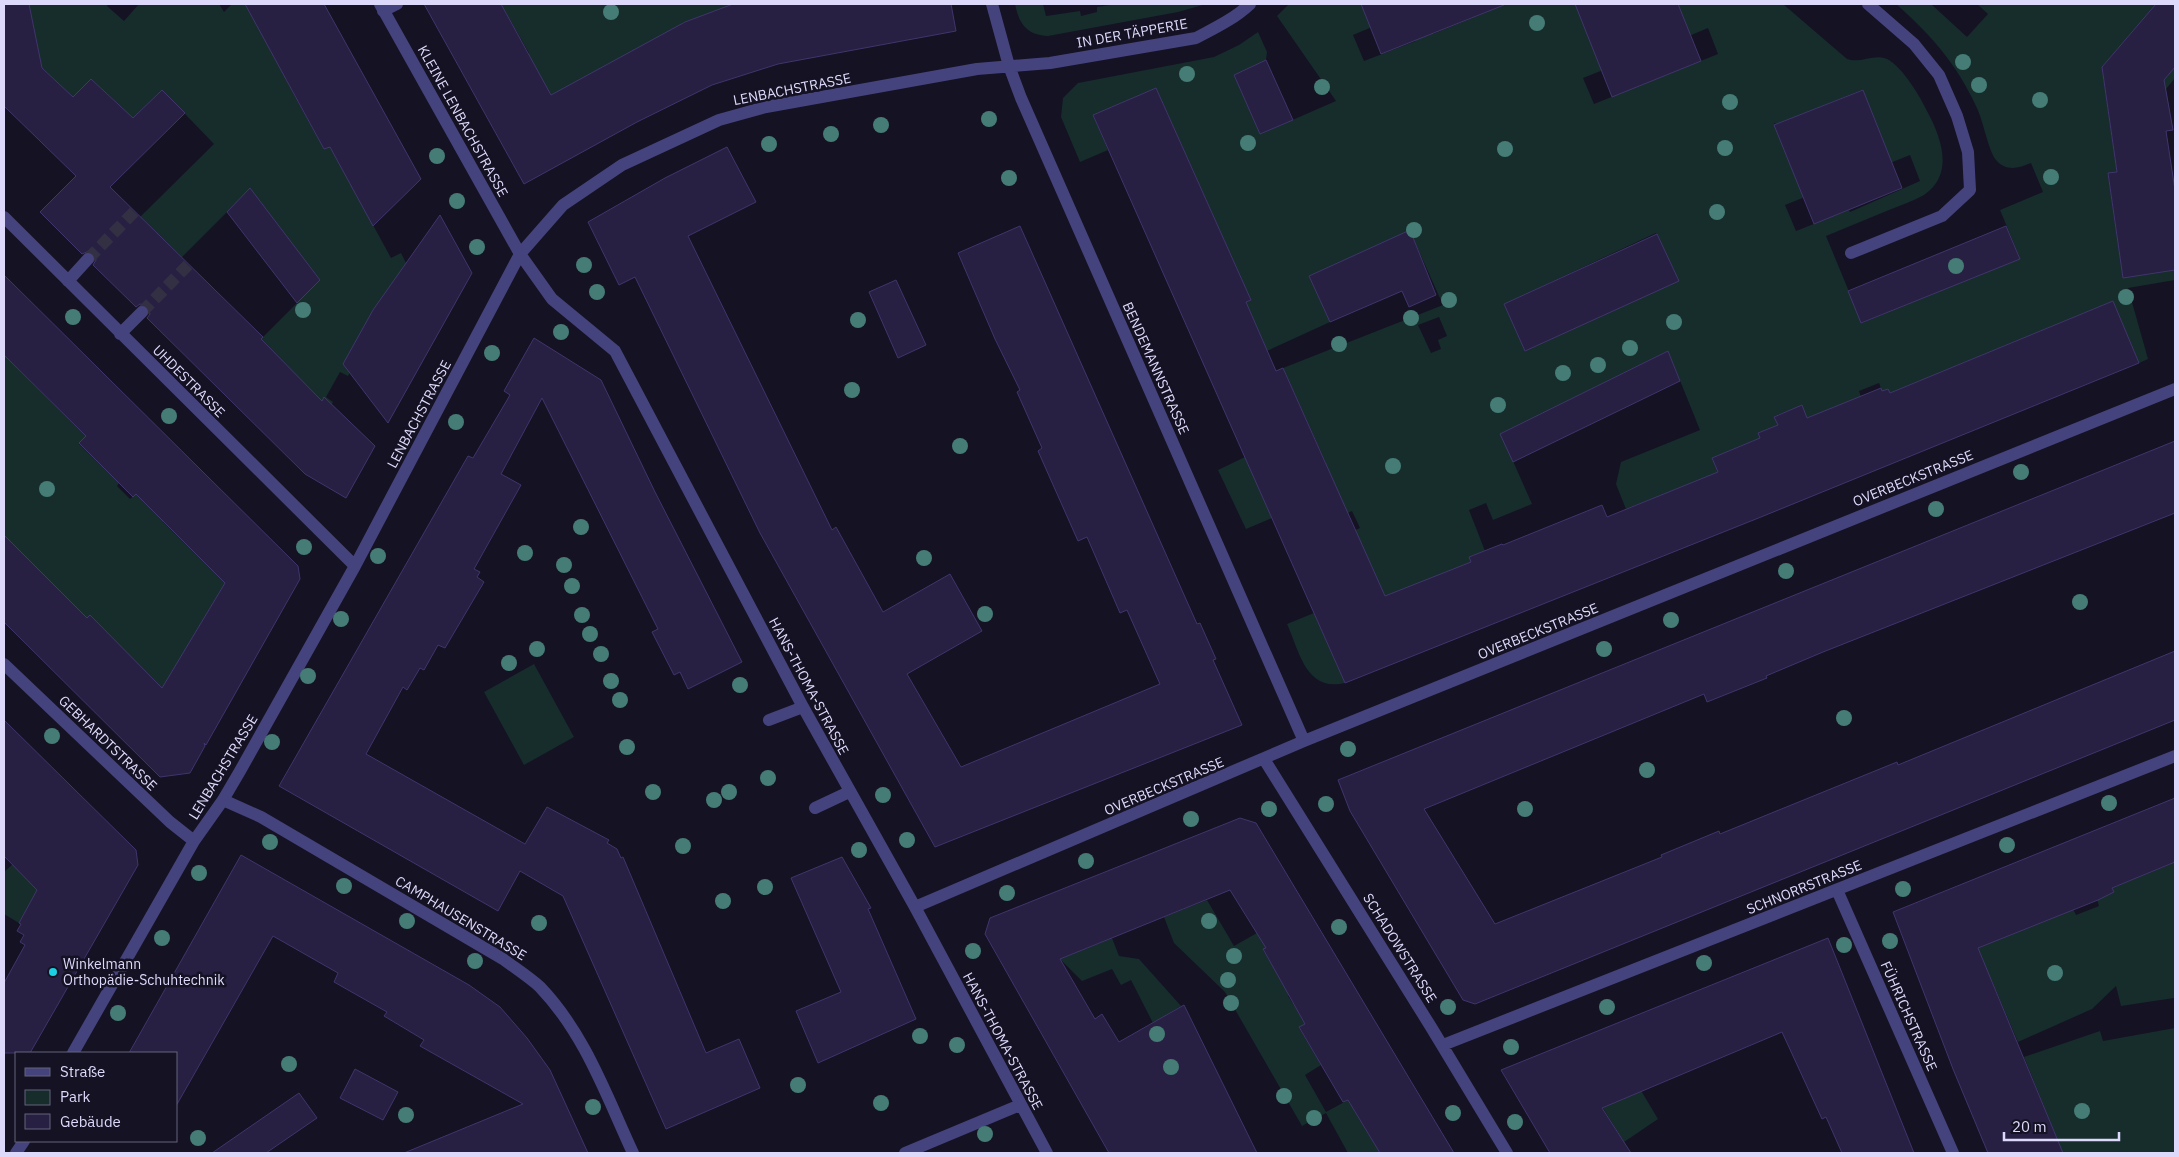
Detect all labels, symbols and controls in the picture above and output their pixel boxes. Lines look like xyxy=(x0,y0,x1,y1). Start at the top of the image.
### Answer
street label: IN DER TÄPPERIE xyxy=(1075,14,1189,52)
street label: KLEINE LENBACHSTRASSE xyxy=(414,42,512,200)
street label: LENBACHSTRASSE xyxy=(732,69,852,109)
street label: BENDEMANNSTRASSE xyxy=(1119,299,1193,437)
street label: UHDESTRASSE xyxy=(149,341,229,421)
street label: LENBACHSTRASSE xyxy=(383,357,455,471)
street label: OVERBECKSTRASSE xyxy=(1850,446,1976,510)
street label: OVERBECKSTRASSE xyxy=(1475,599,1601,663)
street label: HANS-THOMA-STRASSE xyxy=(765,614,853,758)
street label: GEBHARDTSTRASSE xyxy=(55,691,161,795)
street label: LENBACHSTRASSE xyxy=(184,711,262,823)
street label: OVERBECKSTRASSE xyxy=(1101,753,1227,819)
street label: SCHNORRSTRASSE xyxy=(1744,856,1864,918)
street label: CAMPHAUSENSTRASSE xyxy=(392,872,530,964)
street label: SCHADOWSTRASSE xyxy=(1359,890,1441,1006)
place label: Winkelmann Orthopädie-Schuhtechnik xyxy=(63,955,225,989)
street label: FÜHRICHSTRASSE xyxy=(1877,958,1941,1074)
marker: Winkelmann Orthopädie-Schuhtechnik xyxy=(47,966,59,978)
street label: HANS-THOMA-STRASSE xyxy=(959,969,1047,1113)
legend xyxy=(15,1052,178,1142)
text: Straße xyxy=(60,1062,105,1081)
text: Park xyxy=(60,1087,90,1106)
scale bar xyxy=(2004,1110,2119,1142)
text: Gebäude xyxy=(60,1112,121,1131)
text: 20 m xyxy=(2012,1117,2047,1136)

